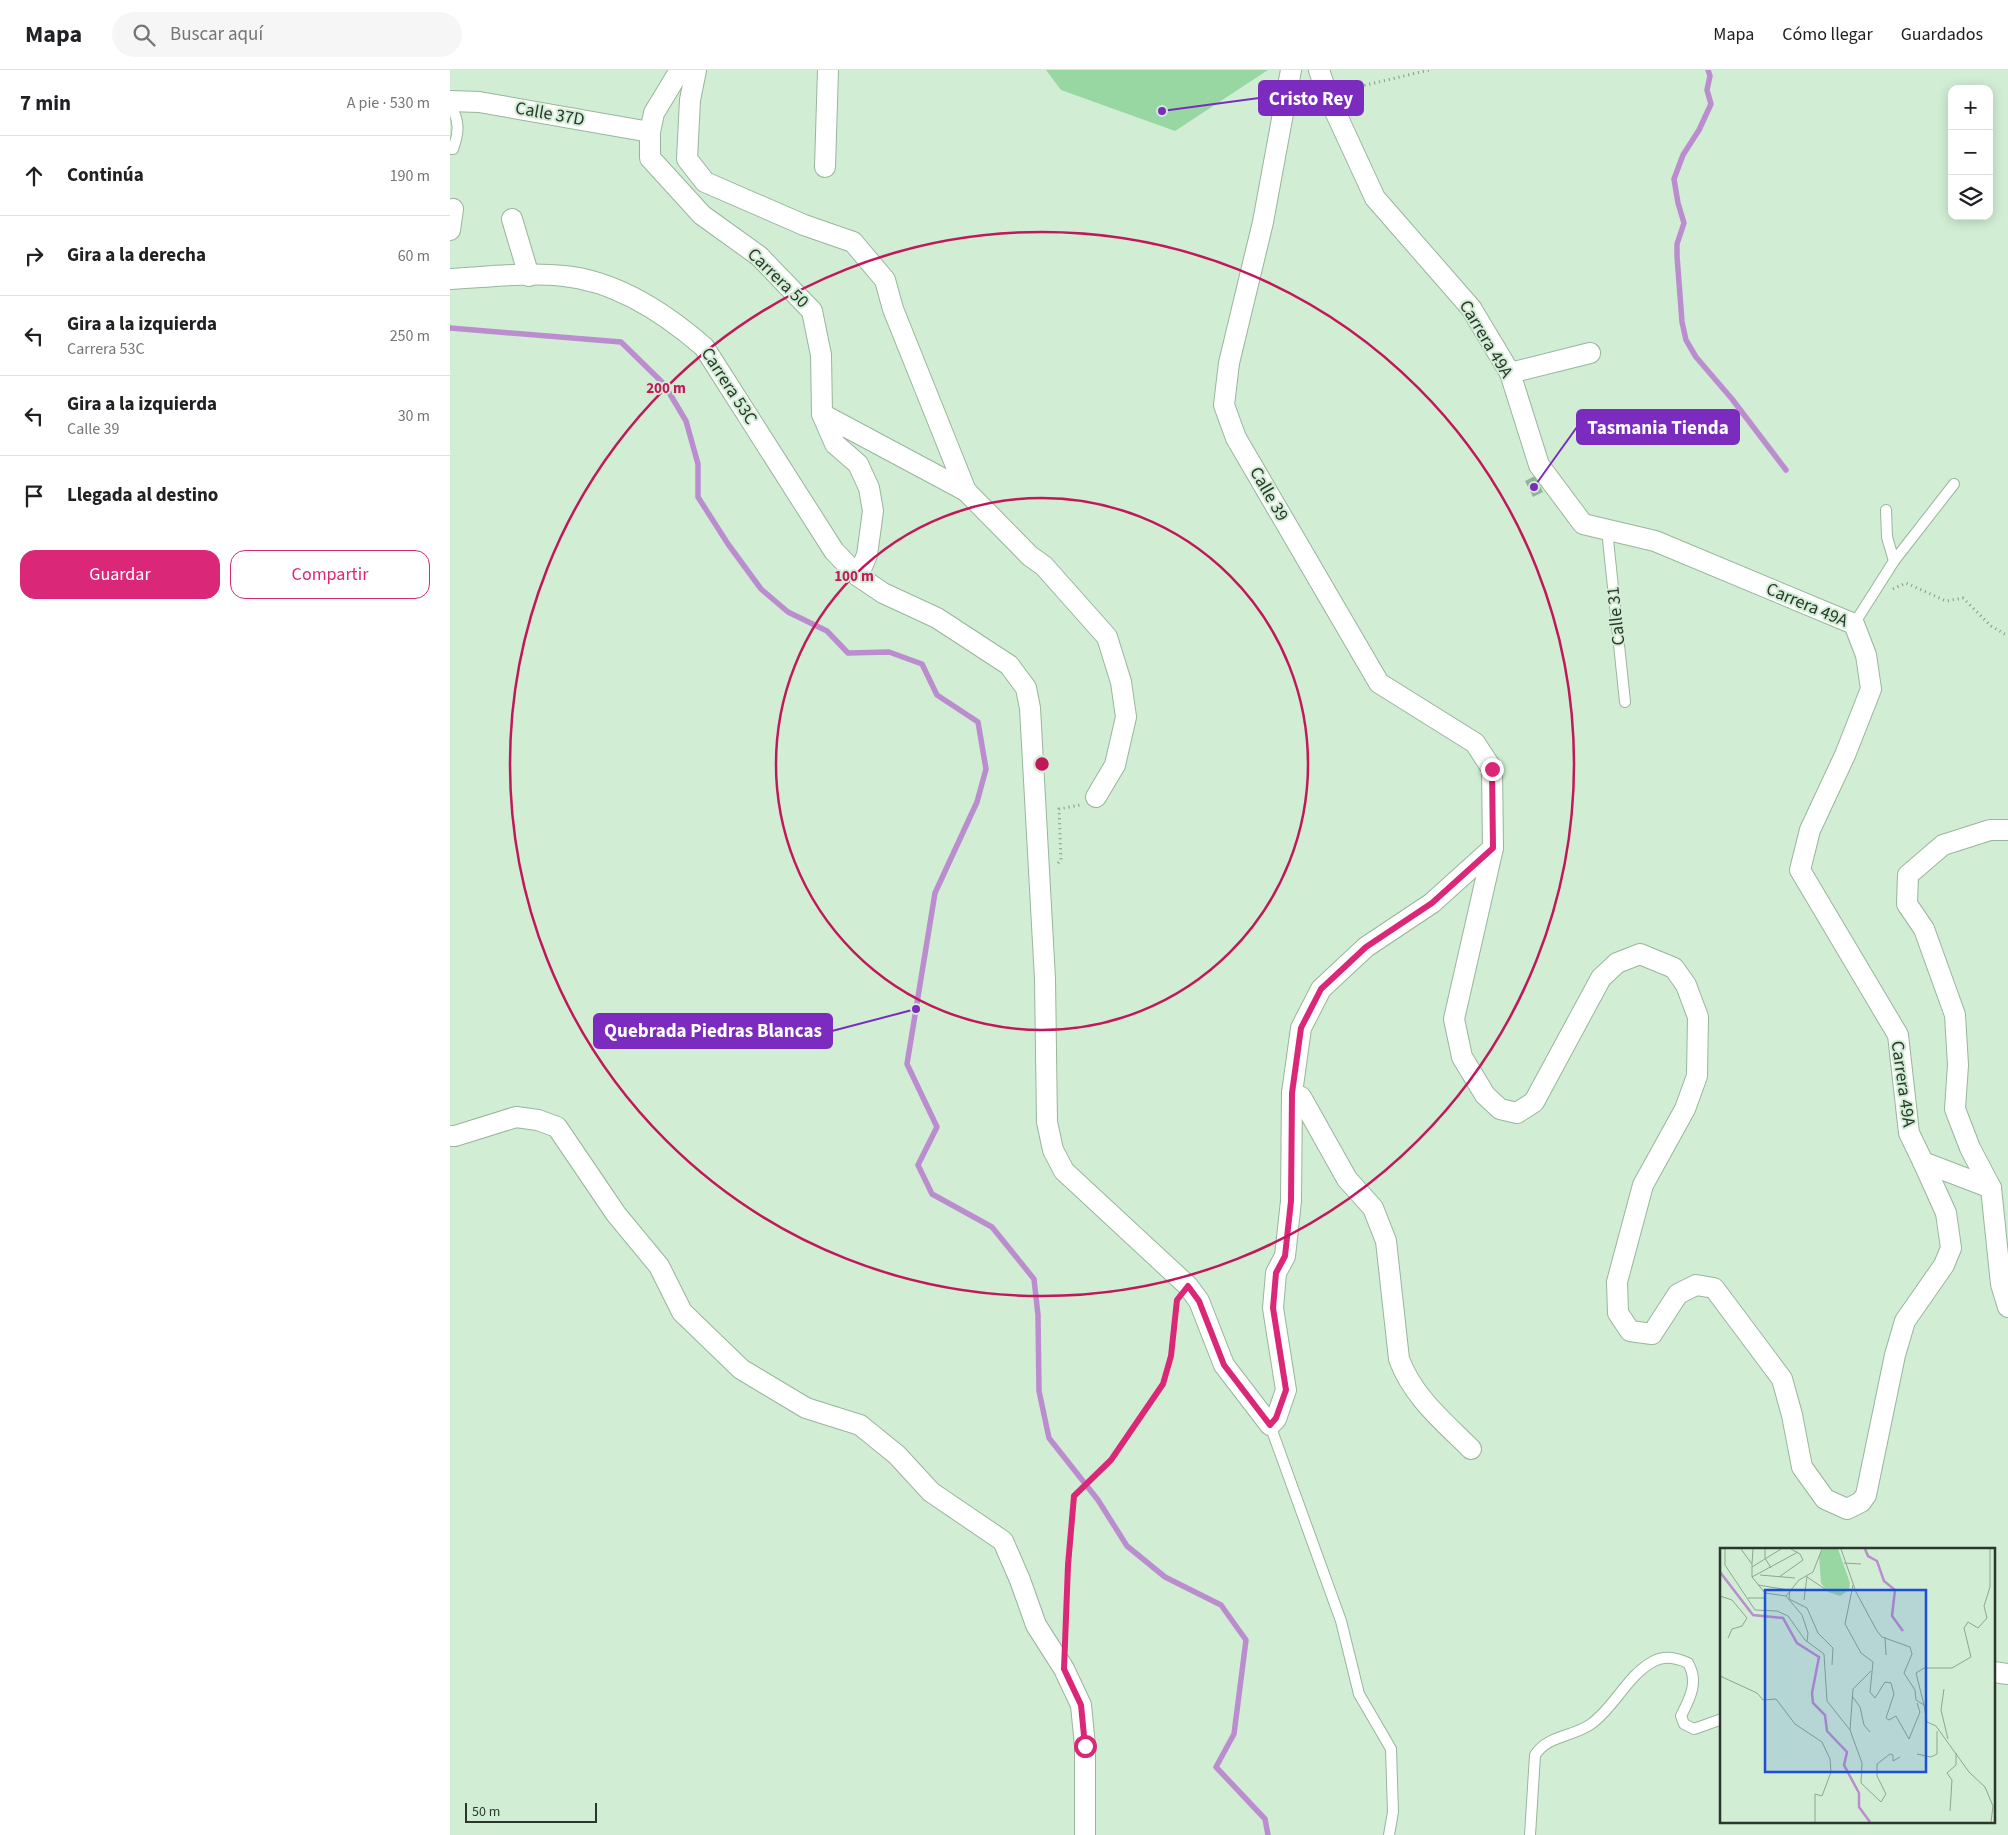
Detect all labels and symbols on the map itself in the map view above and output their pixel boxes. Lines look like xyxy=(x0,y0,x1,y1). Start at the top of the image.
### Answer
callout: Cristo Rey xyxy=(1259,81,1363,115)
text: Cristo Rey xyxy=(1269,86,1353,113)
street label: Calle 37D xyxy=(513,96,587,132)
street label: Carrera 50 xyxy=(742,242,814,314)
street label: Carrera 49A xyxy=(1453,295,1519,383)
street label: Carrera 53C xyxy=(695,343,763,429)
text: 200 m xyxy=(646,378,686,399)
callout: Tasmania Tienda xyxy=(1577,410,1739,444)
text: Tasmania Tienda xyxy=(1587,415,1729,442)
street label: Calle 39 xyxy=(1243,462,1295,526)
text: 100 m xyxy=(834,566,874,587)
street label: Carrera 49A xyxy=(1762,577,1852,634)
street label: Calle 31 xyxy=(1600,585,1632,647)
centre of rings xyxy=(1033,755,1051,773)
route end xyxy=(1481,758,1504,781)
callout: Quebrada Piedras Blancas xyxy=(594,1014,832,1048)
text: Quebrada Piedras Blancas xyxy=(604,1018,822,1045)
street label: Carrera 49A xyxy=(1885,1039,1921,1129)
inset map xyxy=(1720,1548,1996,1822)
route start xyxy=(1074,1735,1097,1758)
scale bar xyxy=(465,1800,598,1823)

